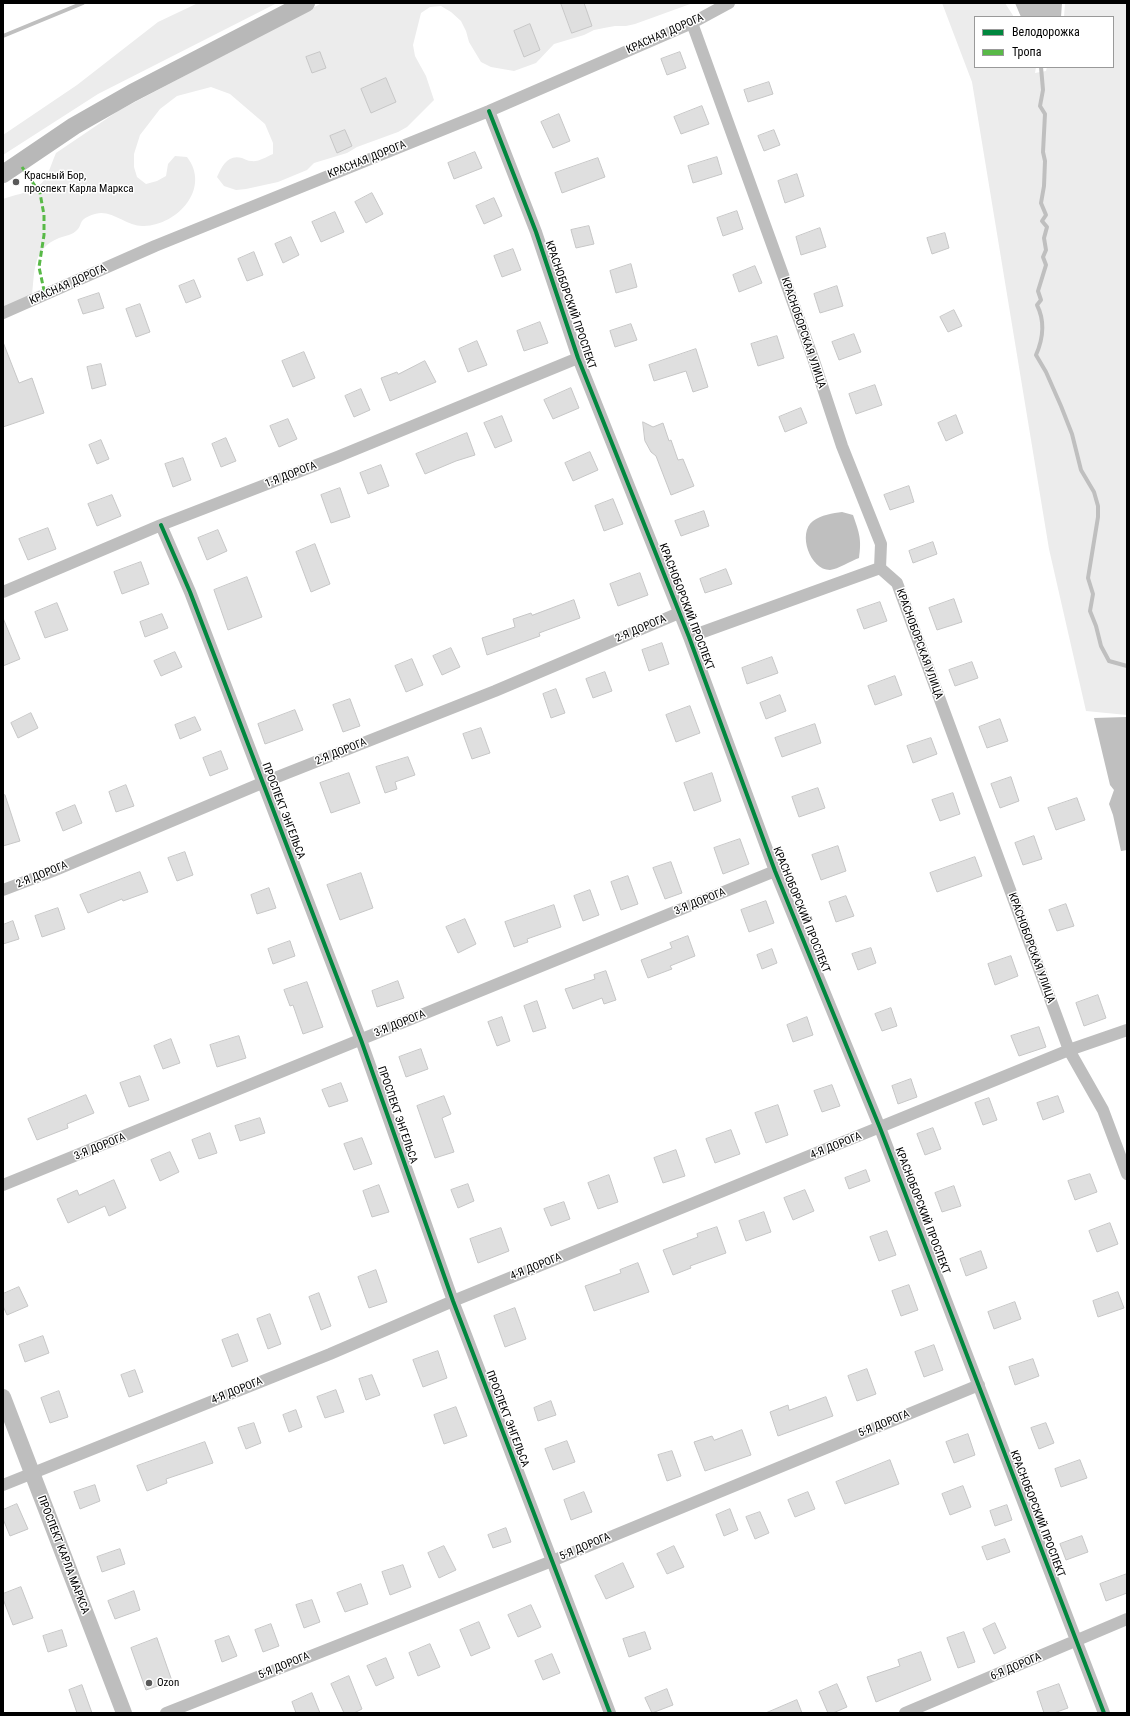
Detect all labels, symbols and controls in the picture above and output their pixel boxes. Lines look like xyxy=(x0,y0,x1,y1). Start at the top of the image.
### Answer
street label: КРАСНАЯ ДОРОГА xyxy=(624,11,706,57)
legend xyxy=(974,16,1114,68)
text: Велодорожка xyxy=(1012,25,1080,39)
text: Тропа xyxy=(1012,45,1041,59)
street label: КРАСНАЯ ДОРОГА xyxy=(326,138,408,182)
place label: Красный Бор, проспект Карла Маркса xyxy=(24,169,134,195)
marker: Красный Бор, проспект Карла Маркса xyxy=(11,177,21,187)
street label: КРАСНОБОРСКИЙ ПРОСПЕКТ xyxy=(542,239,598,371)
street label: КРАСНАЯ ДОРОГА xyxy=(27,262,109,308)
street label: КРАСНОБОРСКАЯ УЛИЦА xyxy=(778,276,828,390)
street label: 1-Я ДОРОГА xyxy=(263,459,319,491)
street label: КРАСНОБОРСКИЙ ПРОСПЕКТ xyxy=(656,542,716,672)
street label: КРАСНОБОРСКАЯ УЛИЦА xyxy=(893,587,945,701)
street label: 2-Я ДОРОГА xyxy=(614,612,668,646)
street label: 2-Я ДОРОГА xyxy=(313,736,369,768)
street label: ПРОСПЕКТ ЭНГЕЛЬСА xyxy=(259,761,307,861)
street label: КРАСНОБОРСКИЙ ПРОСПЕКТ xyxy=(770,845,832,975)
street label: 2-Я ДОРОГА xyxy=(14,859,70,891)
street label: 3-Я ДОРОГА xyxy=(672,886,728,918)
street label: КРАСНОБОРСКАЯ УЛИЦА xyxy=(1005,891,1057,1005)
street label: 3-Я ДОРОГА xyxy=(372,1008,428,1040)
street label: ПРОСПЕКТ ЭНГЕЛЬСА xyxy=(374,1065,420,1165)
street label: 4-Я ДОРОГА xyxy=(808,1130,864,1162)
street label: 3-Я ДОРОГА xyxy=(72,1131,128,1163)
street label: КРАСНОБОРСКИЙ ПРОСПЕКТ xyxy=(892,1146,952,1276)
street label: 4-Я ДОРОГА xyxy=(508,1251,564,1283)
street label: ПРОСПЕКТ ЭНГЕЛЬСА xyxy=(483,1369,531,1469)
street label: 4-Я ДОРОГА xyxy=(209,1375,265,1407)
street label: 5-Я ДОРОГА xyxy=(856,1408,912,1440)
street label: КРАСНОБОРСКИЙ ПРОСПЕКТ xyxy=(1007,1449,1067,1579)
street label: ПРОСПЕКТ КАРЛА МАРКСА xyxy=(34,1494,92,1616)
street label: 5-Я ДОРОГА xyxy=(558,1530,612,1564)
street label: 5-Я ДОРОГА xyxy=(256,1650,312,1682)
street label: 6-Я ДОРОГА xyxy=(989,1650,1043,1684)
place label: Ozon xyxy=(157,1676,179,1690)
marker: Ozon xyxy=(144,1678,154,1688)

